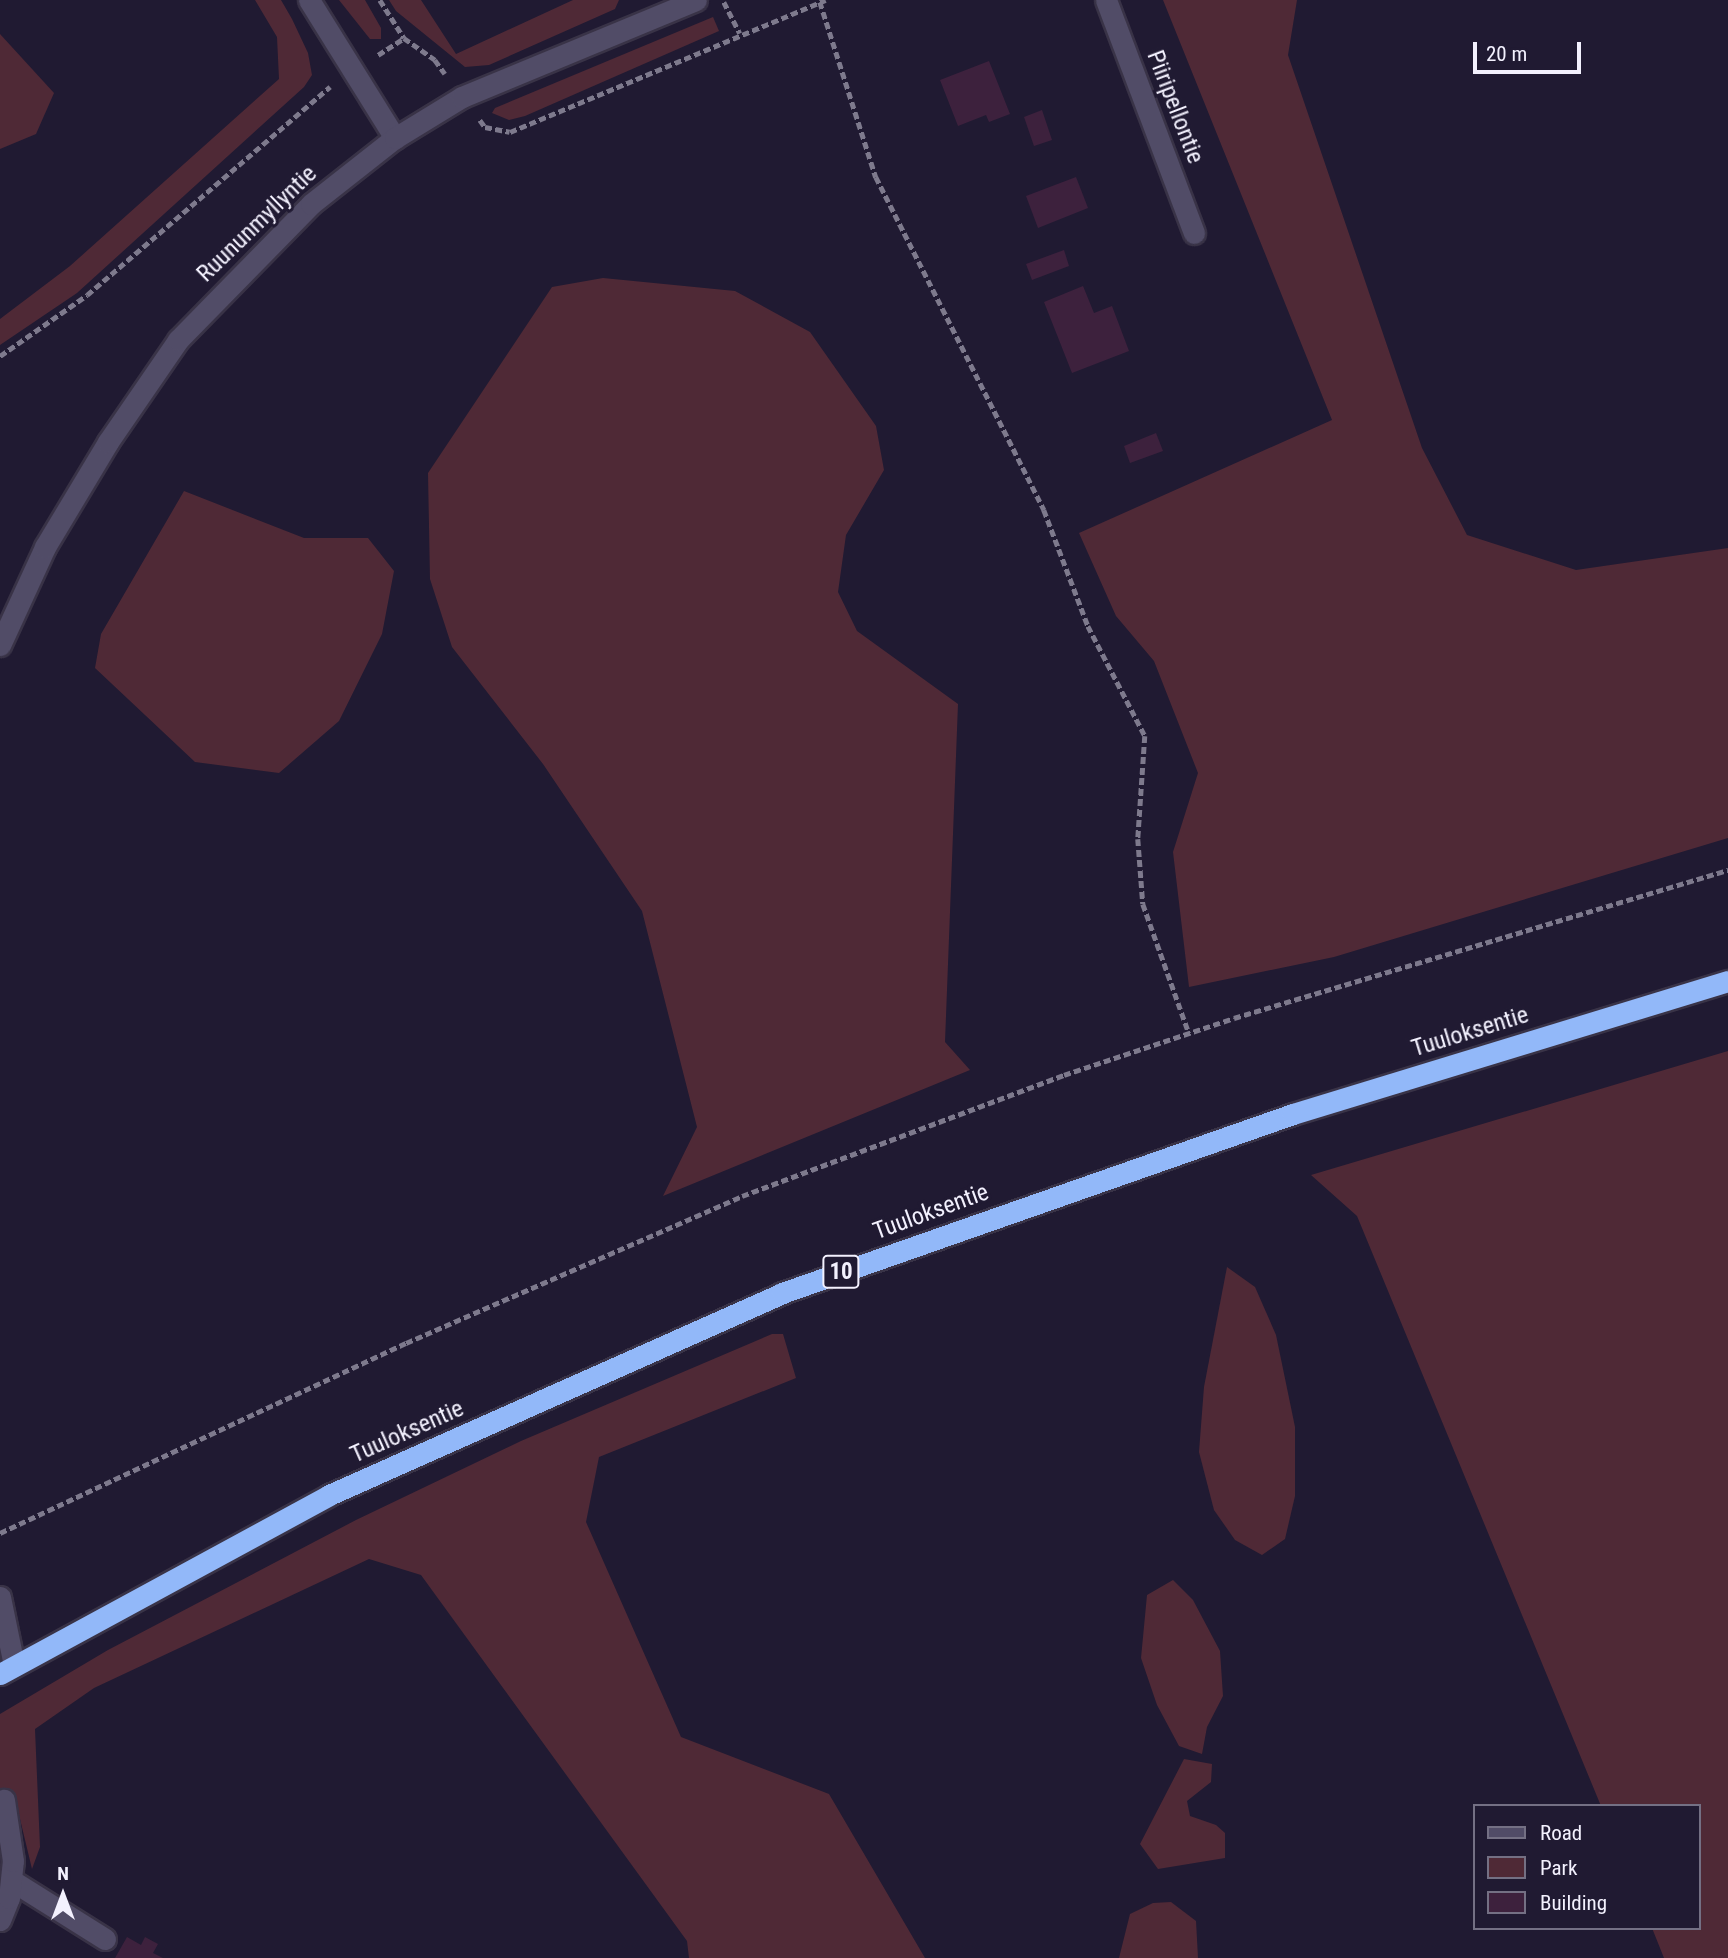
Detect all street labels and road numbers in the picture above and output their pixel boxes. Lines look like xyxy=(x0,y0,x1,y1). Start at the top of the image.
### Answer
street label: Piiripellontie xyxy=(1140,46,1210,168)
street label: Ruununmyllyntie xyxy=(191,160,323,288)
street label: Tuuloksentie xyxy=(1408,1001,1532,1063)
street label: Tuuloksentie xyxy=(869,1178,993,1246)
road number: 10 xyxy=(822,1252,860,1292)
street label: Tuuloksentie xyxy=(346,1394,468,1470)

